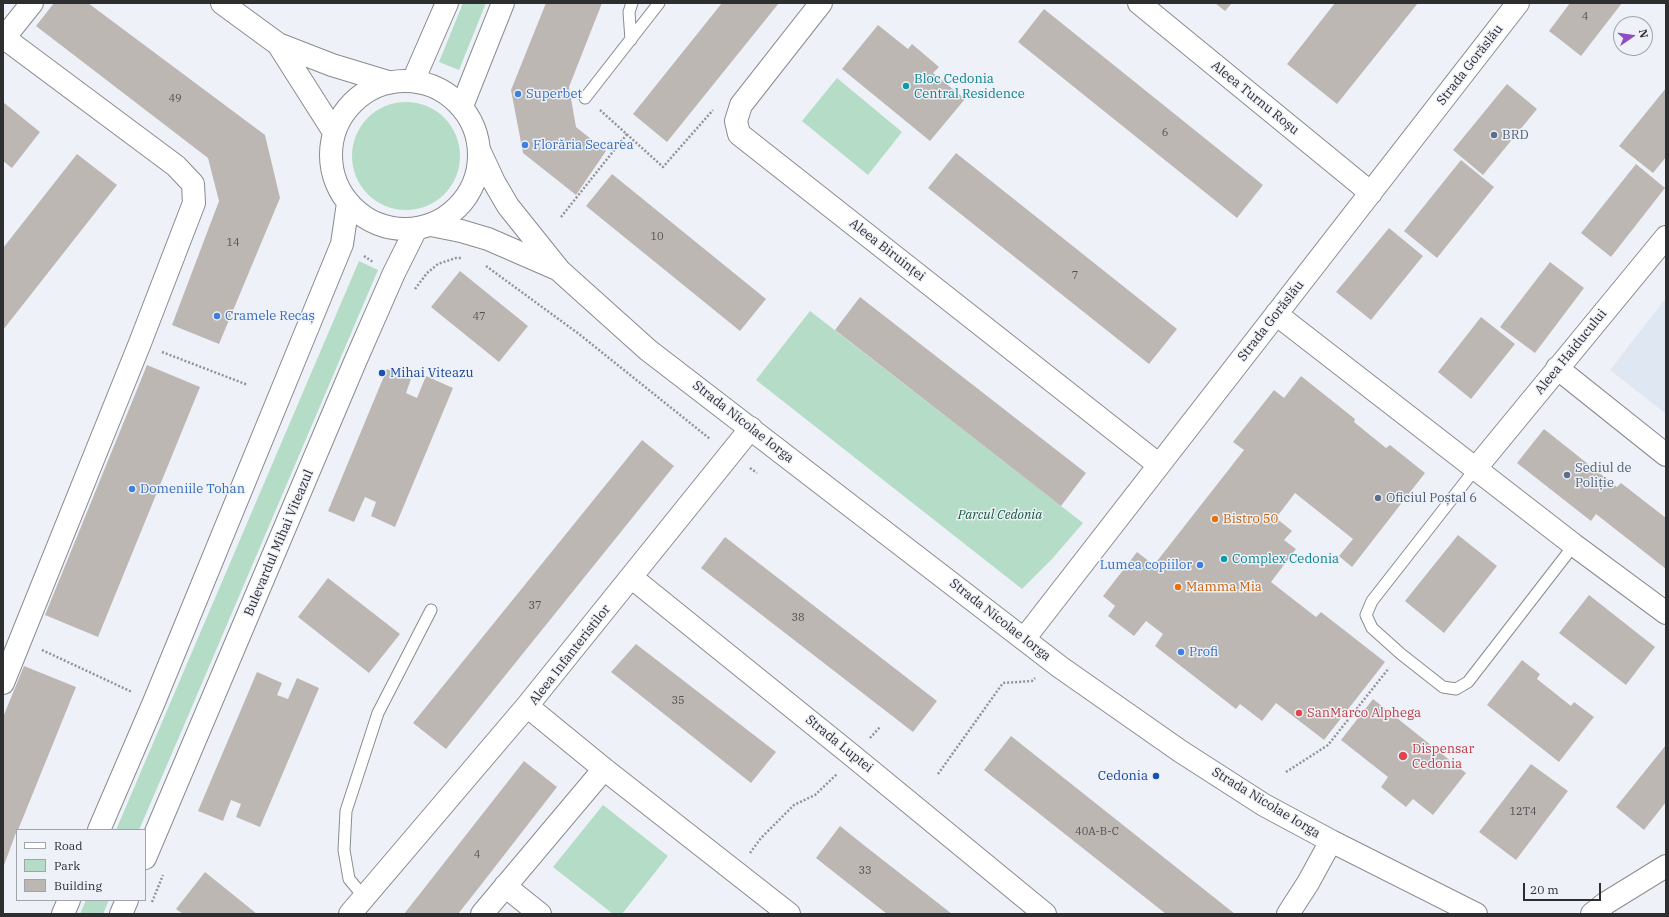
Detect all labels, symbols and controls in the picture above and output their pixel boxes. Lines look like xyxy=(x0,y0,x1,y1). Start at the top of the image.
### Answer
house number: 4 xyxy=(1582,10,1588,24)
north arrow xyxy=(1613,16,1653,56)
street label: Strada Gorăslău xyxy=(1434,22,1506,108)
text: N xyxy=(1636,28,1652,39)
street label: Aleea Turnu Roșu xyxy=(1208,58,1302,138)
place label: Bloc Cedonia Central Residence xyxy=(914,71,1025,102)
marker: Bloc Cedonia Central Residence xyxy=(901,81,911,91)
place label: Superbet xyxy=(526,86,582,102)
marker: Superbet xyxy=(513,89,523,99)
house number: 49 xyxy=(168,92,182,106)
house number: 6 xyxy=(1162,126,1168,140)
place label: BRD xyxy=(1502,127,1529,143)
marker: BRD xyxy=(1489,130,1499,140)
place label: Florăria Secarea xyxy=(533,137,634,153)
marker: Florăria Secarea xyxy=(520,140,530,150)
street label: Aleea Biruinței xyxy=(846,216,928,284)
house number: 10 xyxy=(650,230,664,244)
house number: 14 xyxy=(226,236,240,250)
house number: 7 xyxy=(1072,269,1078,283)
street label: Strada Gorăslău xyxy=(1235,278,1307,364)
street label: Aleea Haiducului xyxy=(1532,306,1610,398)
place label: Cramele Recaș xyxy=(225,308,315,324)
house number: 47 xyxy=(472,310,486,324)
marker: Cramele Recaș xyxy=(212,311,222,321)
place label: Mihai Viteazu xyxy=(390,365,474,381)
marker: Mihai Viteazu xyxy=(377,368,387,378)
street label: Strada Nicolae Iorga xyxy=(689,378,797,466)
place label: Sediul de Poliție xyxy=(1575,460,1632,491)
street label: Bulevardul Mihai Viteazul xyxy=(241,467,317,619)
marker: Sediul de Poliție xyxy=(1562,470,1572,480)
place label: Domeniile Tohan xyxy=(140,481,245,497)
marker: Domeniile Tohan xyxy=(127,484,137,494)
place label: Oficiul Poștal 6 xyxy=(1386,490,1477,506)
marker: Oficiul Poștal 6 xyxy=(1373,493,1383,503)
park label: Parcul Cedonia xyxy=(958,507,1042,523)
place label: Bistro 50 xyxy=(1223,511,1278,527)
marker: Bistro 50 xyxy=(1210,514,1220,524)
place label: Complex Cedonia xyxy=(1232,551,1339,567)
marker: Complex Cedonia xyxy=(1219,554,1229,564)
place label: Lumea copiilor xyxy=(1100,557,1192,573)
marker: Lumea copiilor xyxy=(1195,560,1205,570)
street label: Strada Nicolae Iorga xyxy=(946,576,1054,664)
place label: Mamma Mia xyxy=(1186,579,1262,595)
marker: Mamma Mia xyxy=(1173,582,1183,592)
house number: 37 xyxy=(528,599,542,613)
street label: Aleea Infanteristilor xyxy=(526,602,614,708)
house number: 38 xyxy=(791,611,805,625)
place label: Profi xyxy=(1189,644,1218,660)
marker: Profi xyxy=(1176,647,1186,657)
house number: 35 xyxy=(671,694,685,708)
place label: SanMarco Alphega xyxy=(1307,705,1421,721)
marker: SanMarco Alphega xyxy=(1294,708,1304,718)
street label: Strada Luptei xyxy=(802,712,876,776)
place label: Dispensar Cedonia xyxy=(1412,741,1474,772)
marker: Dispensar Cedonia xyxy=(1397,750,1409,762)
street label: Strada Nicolae Iorga xyxy=(1209,764,1323,842)
place label: Cedonia xyxy=(1098,768,1148,784)
marker: Cedonia xyxy=(1151,771,1161,781)
house number: 12T4 xyxy=(1510,805,1536,819)
house number: 40A-B-C xyxy=(1075,825,1119,839)
legend xyxy=(16,829,146,901)
text: Road xyxy=(54,838,83,853)
house number: 4 xyxy=(474,848,480,862)
text: Park xyxy=(54,858,80,873)
house number: 33 xyxy=(858,864,872,878)
scale bar xyxy=(1525,875,1603,901)
text: Building xyxy=(54,878,102,893)
text: 20 m xyxy=(1530,882,1559,897)

